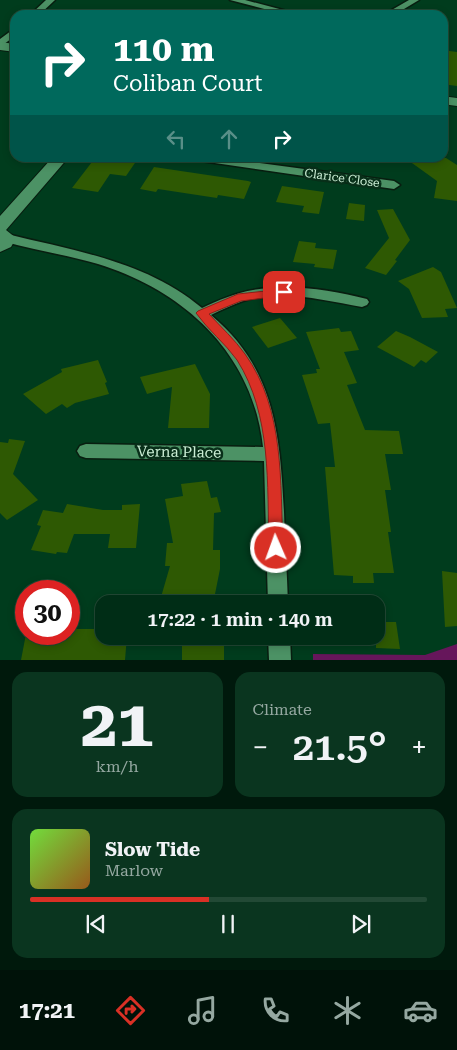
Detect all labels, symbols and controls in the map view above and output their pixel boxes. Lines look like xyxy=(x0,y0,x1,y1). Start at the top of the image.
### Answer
text: 110 m xyxy=(113,29,214,70)
icon: right xyxy=(30,30,95,95)
text: Coliban Court xyxy=(113,71,263,96)
icon: left xyxy=(162,125,190,153)
icon: ahead xyxy=(215,125,243,153)
icon: right xyxy=(268,125,296,153)
street label: Clarice Close xyxy=(303,166,381,190)
pin xyxy=(263,271,305,313)
icon: arrive xyxy=(270,278,298,306)
street label: Verna Place xyxy=(137,442,221,462)
position arrow xyxy=(249,521,301,573)
speed limit sign: 30 xyxy=(15,580,80,645)
text: 17:22 · 1 min · 140 m xyxy=(147,608,333,631)
text: 21 xyxy=(81,686,154,762)
text: Climate xyxy=(253,700,312,719)
text: 21.5° xyxy=(293,725,387,769)
text: − xyxy=(253,731,268,764)
text: + xyxy=(411,731,427,764)
text: km/h xyxy=(96,757,139,776)
text: Slow Tide xyxy=(105,838,200,861)
text: Marlow xyxy=(105,861,163,880)
icon: previous xyxy=(82,910,110,938)
icon: pause xyxy=(214,910,242,938)
icon: next xyxy=(347,910,375,938)
icon: directions xyxy=(113,993,148,1028)
icon: music xyxy=(185,993,220,1028)
icon: phone xyxy=(258,993,293,1028)
icon: climate xyxy=(330,993,365,1028)
icon: car xyxy=(403,993,438,1028)
text: 17:21 xyxy=(19,998,75,1023)

